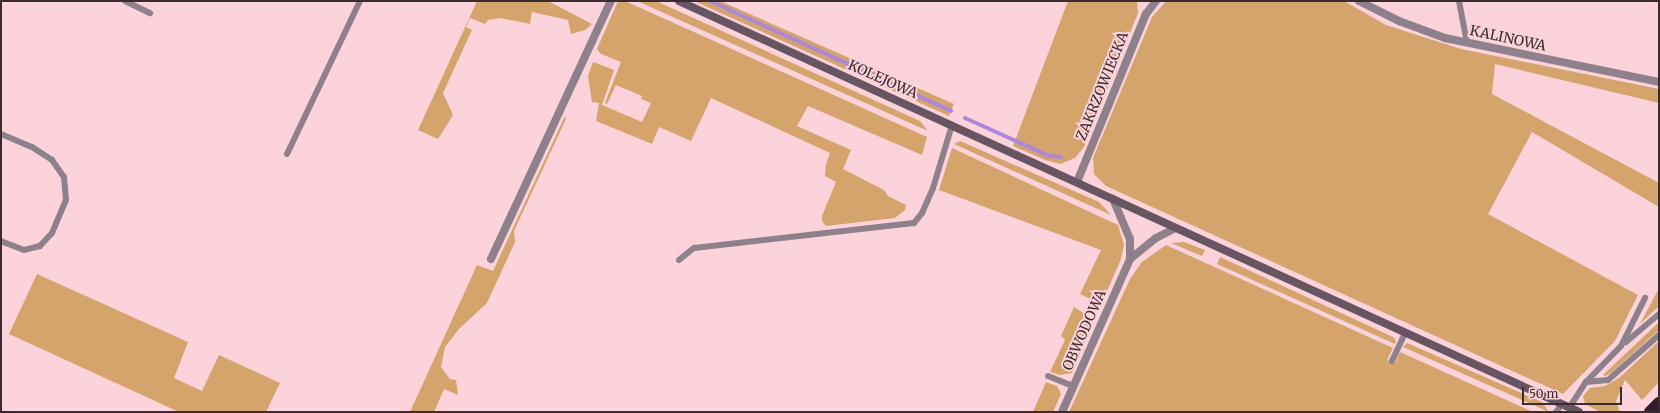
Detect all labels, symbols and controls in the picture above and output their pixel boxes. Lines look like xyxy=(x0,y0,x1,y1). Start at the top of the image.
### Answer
street label: KALINOWA xyxy=(1468,22,1548,54)
street label: ZAKRZOWIECKA xyxy=(1072,29,1132,143)
street label: KOLEJOWA xyxy=(846,56,920,102)
street label: OBWODOWA xyxy=(1059,287,1109,373)
scale bar xyxy=(1524,379,1624,405)
text: 50 m xyxy=(1529,386,1558,401)

